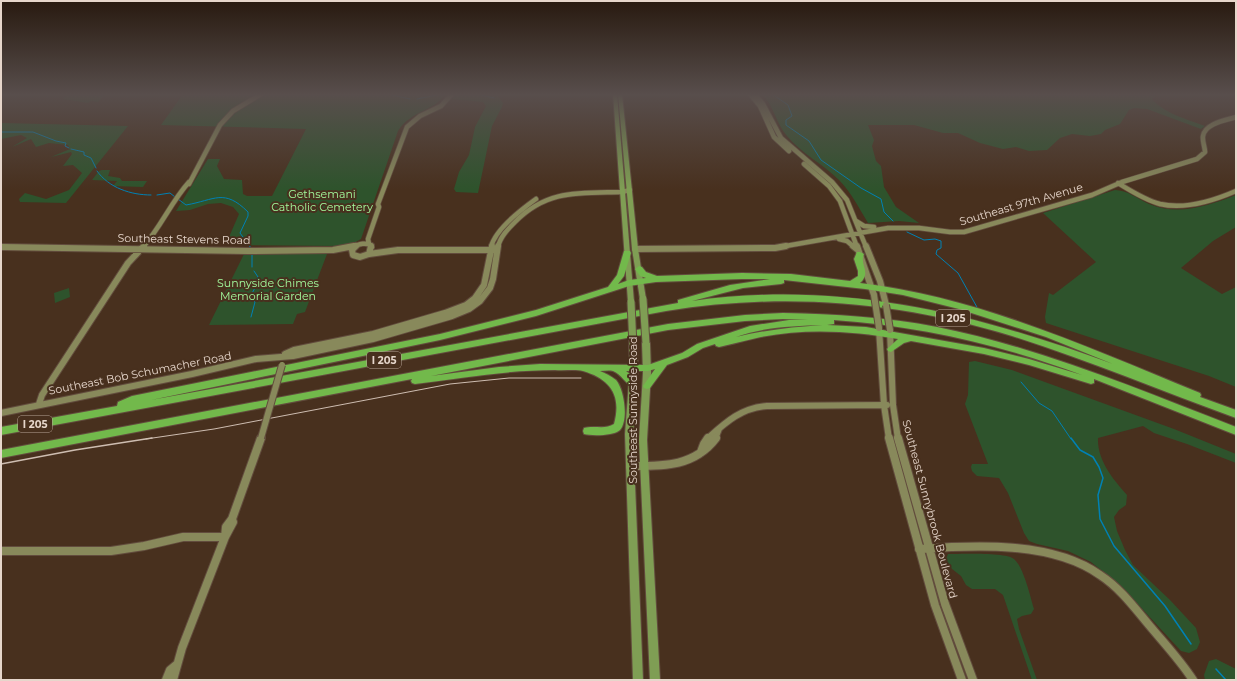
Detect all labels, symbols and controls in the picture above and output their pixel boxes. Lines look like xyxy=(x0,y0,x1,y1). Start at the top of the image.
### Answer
street label: Southeast 97th Avenue xyxy=(958,180,1085,228)
park label: Gethsemani Catholic Cemetery xyxy=(271,187,373,214)
street label: Southeast Stevens Road xyxy=(117,231,251,247)
park label: Sunnyside Chimes Memorial Garden xyxy=(217,276,320,303)
road number: I 205 xyxy=(936,310,970,326)
street label: Southeast Sunnyside Road xyxy=(626,336,640,484)
street label: Southeast Bob Schumacher Road xyxy=(47,348,233,398)
road number: I 205 xyxy=(367,352,401,368)
road number: I 205 xyxy=(18,416,52,432)
street label: Southeast Sunnybrook Boulevard xyxy=(899,418,961,600)

